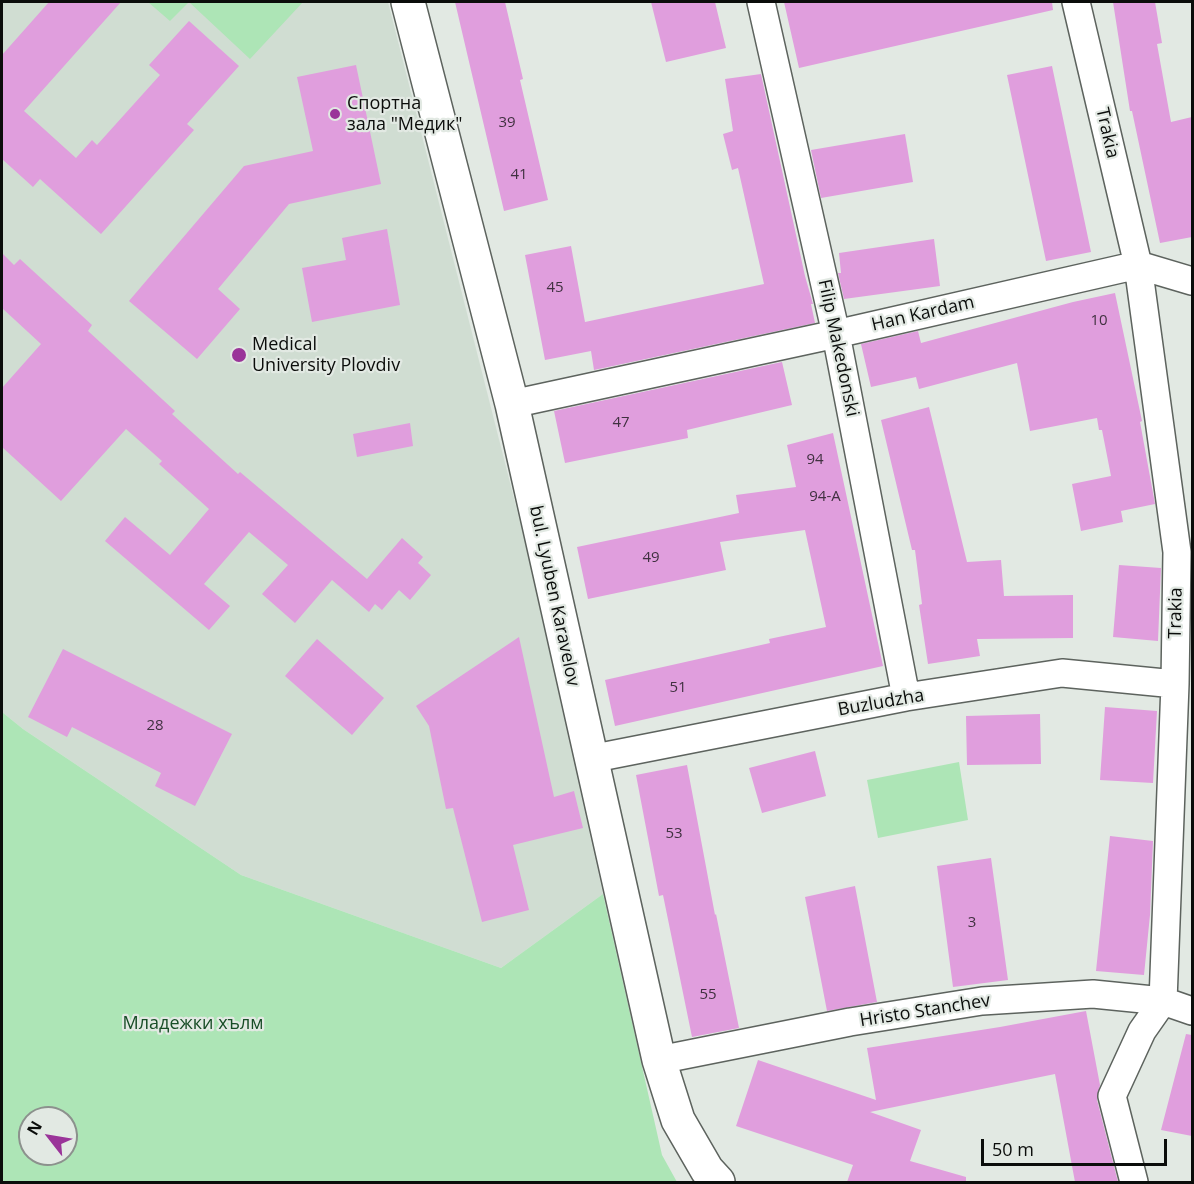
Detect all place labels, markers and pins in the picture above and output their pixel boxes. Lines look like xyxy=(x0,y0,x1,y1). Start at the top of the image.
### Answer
place label: Спортна зала "Медик" xyxy=(347,93,462,136)
marker: Спортна зала "Медик" xyxy=(328,107,342,121)
place label: Medical University Plovdiv xyxy=(252,334,400,376)
marker: Medical University Plovdiv xyxy=(230,346,248,364)

